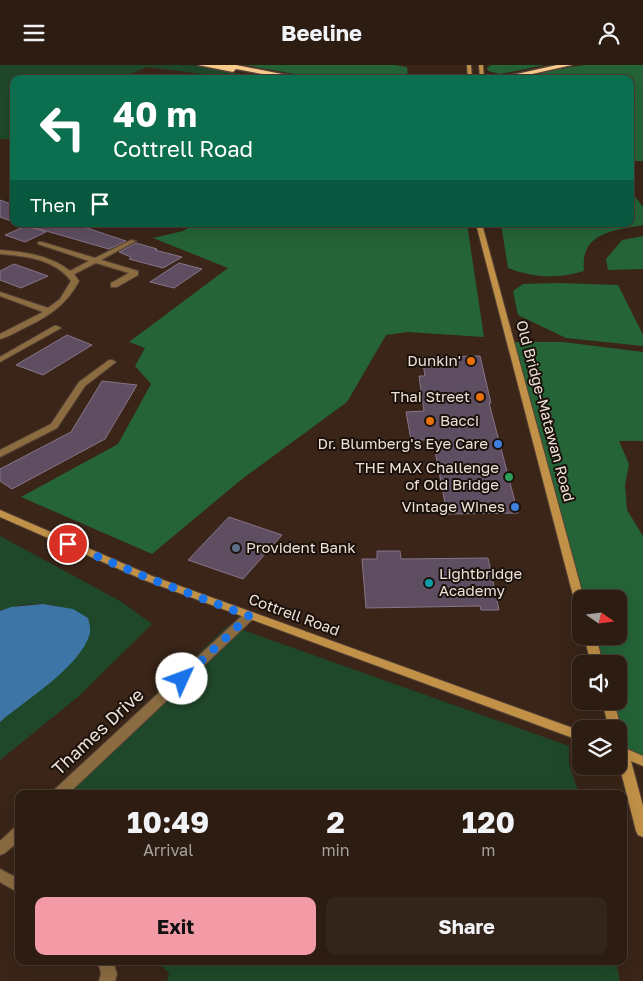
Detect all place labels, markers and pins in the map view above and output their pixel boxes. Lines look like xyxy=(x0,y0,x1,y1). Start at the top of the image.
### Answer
place label: Dunkin' xyxy=(407,351,461,369)
marker: Dunkin' xyxy=(465,355,477,367)
place label: Thai Street xyxy=(391,387,470,405)
marker: Thai Street xyxy=(474,391,486,403)
place label: Bacci xyxy=(440,411,479,429)
marker: Bacci xyxy=(424,415,436,427)
place label: Dr. Blumberg's Eye Care xyxy=(318,434,488,452)
marker: Dr. Blumberg's Eye Care xyxy=(492,438,504,450)
place label: THE MAX Challenge of Old Bridge xyxy=(355,458,499,493)
marker: THE MAX Challenge of Old Bridge xyxy=(503,471,515,483)
place label: Vintage Wines xyxy=(401,497,505,515)
marker: Vintage Wines xyxy=(509,501,521,513)
pin xyxy=(47,523,89,565)
place label: Provident Bank xyxy=(246,538,356,556)
marker: Provident Bank xyxy=(230,542,242,554)
place label: Lightbridge Academy xyxy=(439,564,522,599)
marker: Lightbridge Academy xyxy=(423,577,435,589)

